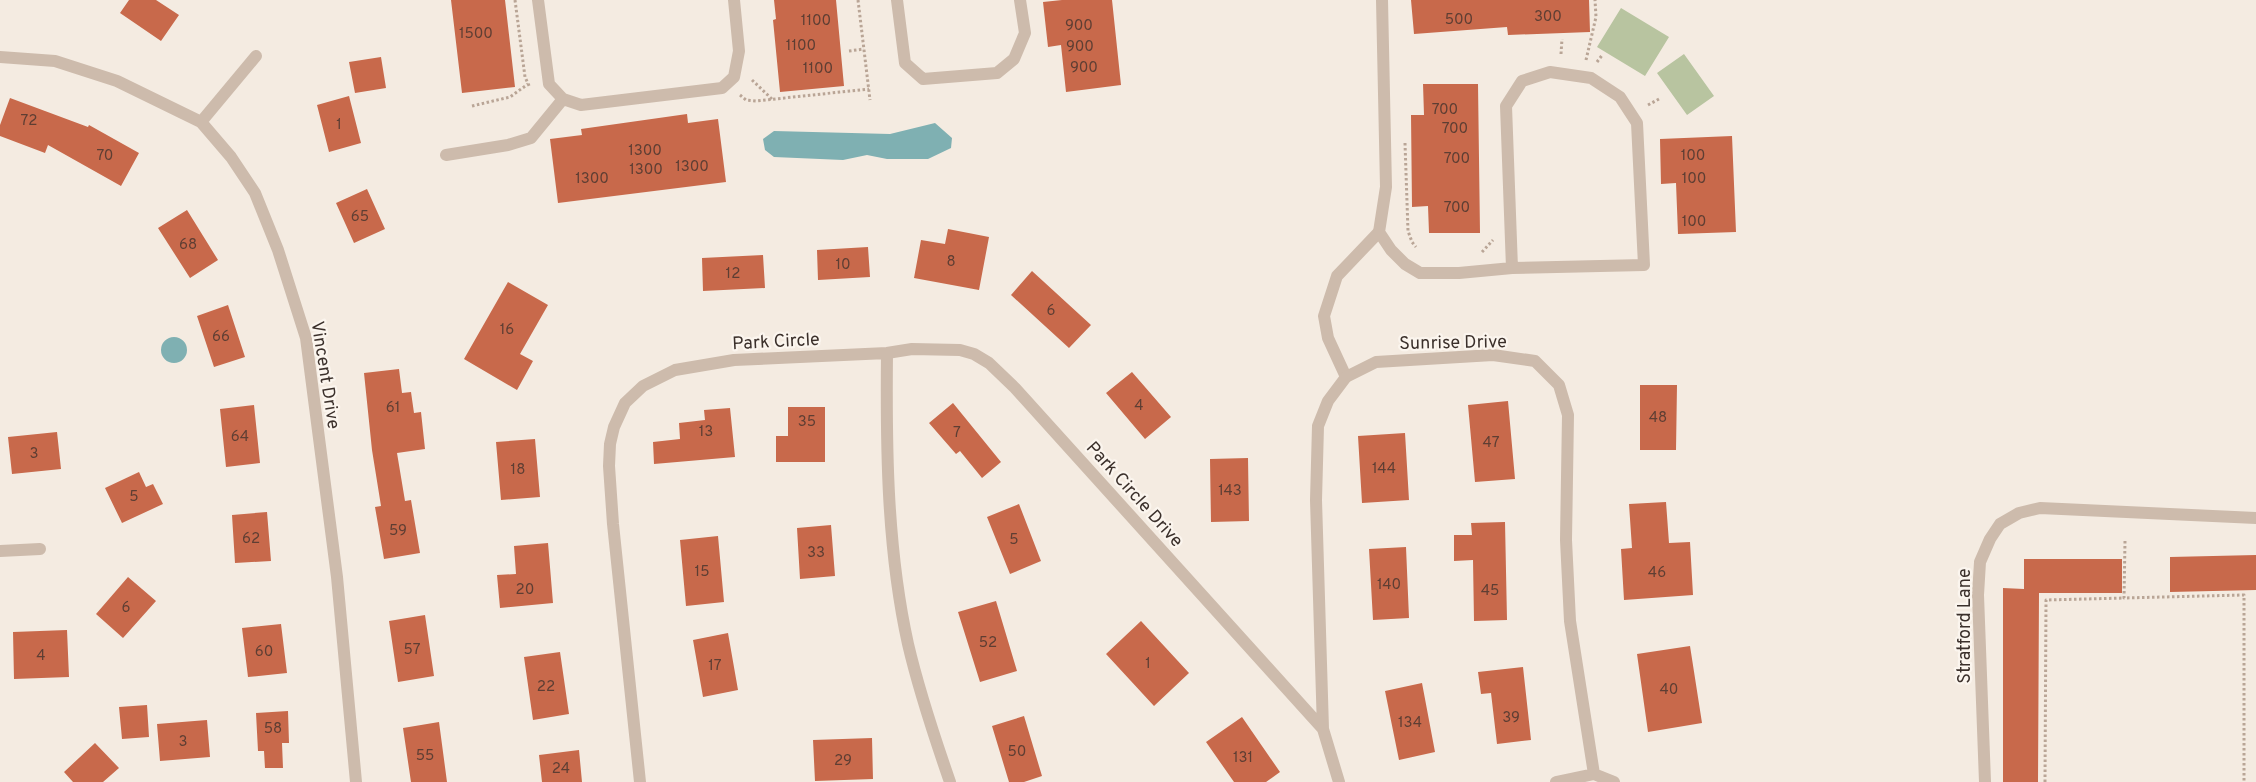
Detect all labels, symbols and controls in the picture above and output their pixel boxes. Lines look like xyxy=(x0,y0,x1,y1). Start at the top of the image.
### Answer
house number: 300 xyxy=(1534,8,1562,27)
house number: 500 xyxy=(1445,11,1473,30)
house number: 1100 xyxy=(801,12,831,31)
house number: 900 xyxy=(1065,17,1093,36)
house number: 1500 xyxy=(459,25,493,44)
house number: 1100 xyxy=(786,37,816,56)
house number: 900 xyxy=(1066,38,1094,57)
house number: 900 xyxy=(1070,59,1098,78)
house number: 1100 xyxy=(803,60,833,79)
house number: 700 xyxy=(1432,101,1458,120)
house number: 72 xyxy=(21,112,37,131)
house number: 1 xyxy=(336,116,342,135)
house number: 700 xyxy=(1442,120,1468,139)
house number: 1300 xyxy=(628,142,662,161)
house number: 70 xyxy=(96,147,114,166)
house number: 100 xyxy=(1681,147,1705,166)
house number: 700 xyxy=(1444,150,1470,169)
house number: 1300 xyxy=(675,158,709,177)
house number: 1300 xyxy=(629,161,663,180)
house number: 1300 xyxy=(575,170,609,189)
house number: 100 xyxy=(1682,170,1706,189)
house number: 700 xyxy=(1444,199,1470,218)
house number: 65 xyxy=(351,208,369,227)
house number: 100 xyxy=(1682,213,1706,232)
house number: 68 xyxy=(179,236,197,255)
house number: 8 xyxy=(946,253,956,272)
house number: 10 xyxy=(835,256,851,275)
house number: 12 xyxy=(726,265,740,284)
house number: 6 xyxy=(1047,302,1056,321)
street label: Vincent Drive xyxy=(305,319,344,431)
house number: 16 xyxy=(500,321,514,340)
house number: 66 xyxy=(212,328,230,347)
street label: Park Circle xyxy=(732,329,820,356)
street label: Sunrise Drive xyxy=(1399,331,1507,356)
house number: 4 xyxy=(1134,397,1144,416)
house number: 61 xyxy=(386,399,400,418)
house number: 48 xyxy=(1649,409,1667,428)
house number: 35 xyxy=(798,413,816,432)
house number: 13 xyxy=(699,423,713,442)
house number: 7 xyxy=(953,424,961,443)
house number: 64 xyxy=(231,428,249,447)
house number: 47 xyxy=(1483,434,1500,453)
street label: Park Circle Drive xyxy=(1080,437,1187,553)
house number: 3 xyxy=(29,445,39,464)
house number: 144 xyxy=(1372,460,1396,479)
house number: 18 xyxy=(511,461,525,480)
house number: 143 xyxy=(1218,482,1242,501)
house number: 5 xyxy=(129,488,139,507)
house number: 59 xyxy=(389,522,407,541)
house number: 62 xyxy=(242,530,260,549)
house number: 5 xyxy=(1009,531,1019,550)
house number: 33 xyxy=(807,544,825,563)
house number: 15 xyxy=(695,563,709,582)
house number: 46 xyxy=(1648,564,1666,583)
street label: Stratford Lane xyxy=(1954,568,1977,684)
house number: 140 xyxy=(1377,576,1401,595)
house number: 20 xyxy=(516,581,534,600)
house number: 45 xyxy=(1481,582,1499,601)
house number: 6 xyxy=(122,599,131,618)
house number: 52 xyxy=(979,634,997,653)
house number: 57 xyxy=(404,641,421,660)
house number: 60 xyxy=(255,643,273,662)
house number: 4 xyxy=(36,647,46,666)
house number: 1 xyxy=(1145,655,1151,674)
house number: 17 xyxy=(708,657,722,676)
house number: 22 xyxy=(537,678,555,697)
house number: 40 xyxy=(1660,681,1678,700)
house number: 39 xyxy=(1502,709,1520,728)
house number: 134 xyxy=(1398,714,1422,733)
house number: 58 xyxy=(264,720,282,739)
house number: 3 xyxy=(178,733,188,752)
house number: 50 xyxy=(1008,743,1026,762)
house number: 55 xyxy=(416,747,434,766)
house number: 131 xyxy=(1233,749,1253,768)
house number: 29 xyxy=(834,752,852,771)
house number: 24 xyxy=(552,760,570,779)

